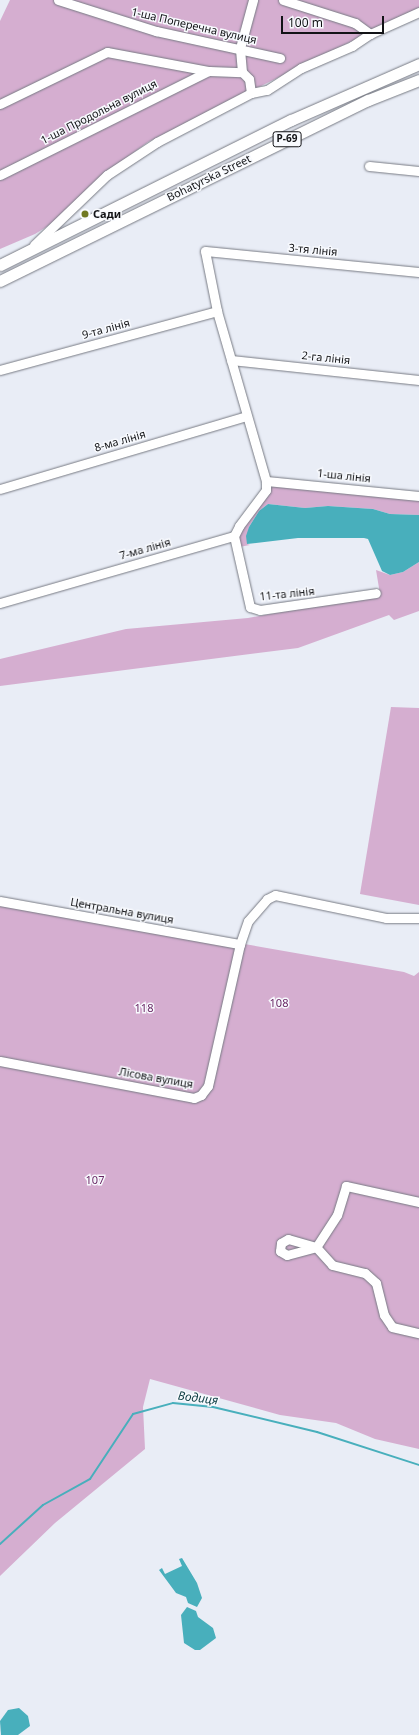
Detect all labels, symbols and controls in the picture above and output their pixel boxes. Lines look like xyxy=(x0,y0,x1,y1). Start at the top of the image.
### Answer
street label: 1-ша Поперечна вулиця xyxy=(130,5,258,47)
scale bar xyxy=(283,8,386,34)
text: 100 m xyxy=(288,14,323,31)
street label: 1-ша Продольна вулиця xyxy=(39,77,159,147)
road number: Р-69 xyxy=(272,131,302,147)
street label: Bohatyrska Street xyxy=(165,152,253,204)
place label: Сади xyxy=(93,207,121,221)
marker: Сади xyxy=(80,209,90,219)
street label: 3-тя лінія xyxy=(288,241,338,259)
street label: 9-та лінія xyxy=(81,316,131,342)
street label: 2-га лінія xyxy=(301,349,351,367)
street label: 8-ма лінія xyxy=(93,427,147,455)
street label: 1-ша лінія xyxy=(317,467,371,485)
street label: 7-ма лінія xyxy=(118,535,172,563)
street label: 11-та лінія xyxy=(259,585,315,603)
street label: Центральна вулиця xyxy=(69,895,175,927)
park label: 108 xyxy=(270,996,288,1010)
park label: 118 xyxy=(135,1001,153,1015)
street label: Лісова вулиця xyxy=(118,1065,194,1091)
park label: 107 xyxy=(86,1173,104,1187)
water label: Водиця xyxy=(177,1388,219,1408)

